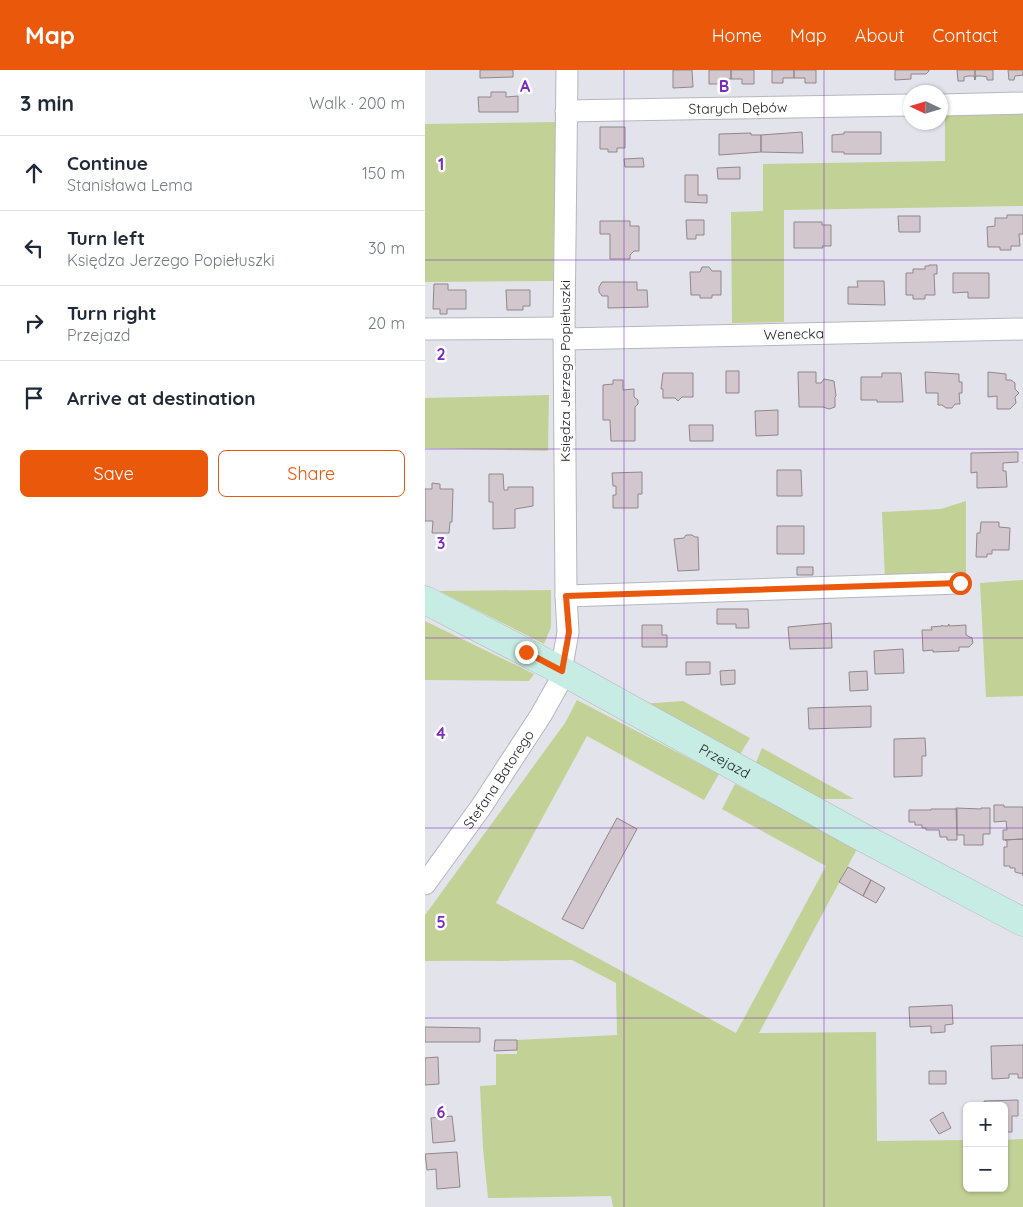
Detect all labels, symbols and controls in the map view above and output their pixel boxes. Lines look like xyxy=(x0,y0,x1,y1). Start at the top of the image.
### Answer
text: Map xyxy=(25,20,75,50)
text: Home xyxy=(712,24,762,47)
text: Map xyxy=(790,24,827,47)
text: About xyxy=(855,24,905,47)
text: Contact xyxy=(933,24,998,47)
text: A xyxy=(520,76,531,96)
text: B xyxy=(719,76,729,96)
north arrow xyxy=(903,85,948,130)
text: 3 min xyxy=(20,90,74,116)
text: Walk · 200 m xyxy=(309,93,405,113)
street label: Starych Dębów xyxy=(688,98,788,118)
text: Continue xyxy=(67,151,148,175)
text: 1 xyxy=(438,154,444,174)
icon: ahead xyxy=(20,159,48,187)
text: 150 m xyxy=(362,163,405,183)
text: Stanisława Lema xyxy=(67,175,193,195)
text: Turn left xyxy=(67,226,145,250)
icon: left xyxy=(20,234,48,262)
text: 30 m xyxy=(368,238,405,258)
text: Księdza Jerzego Popiełuszki xyxy=(67,250,275,270)
street label: Księdza Jerzego Popiełuszki xyxy=(556,280,574,462)
text: Turn right xyxy=(67,301,156,325)
icon: right xyxy=(20,309,48,337)
text: 20 m xyxy=(368,313,405,333)
street label: Wenecka xyxy=(764,324,824,344)
text: Przejazd xyxy=(67,325,130,345)
text: 2 xyxy=(436,344,446,364)
icon: arrive xyxy=(20,384,48,412)
text: Arrive at destination xyxy=(67,386,256,410)
button: Save xyxy=(20,450,208,497)
button: Share xyxy=(218,450,405,497)
text: 3 xyxy=(437,533,445,553)
route start xyxy=(949,572,972,595)
route end xyxy=(515,641,538,664)
text: 4 xyxy=(436,723,446,743)
street label: Stefana Batorego xyxy=(459,726,538,832)
street label: Przejazd xyxy=(696,740,753,782)
text: 5 xyxy=(436,912,446,932)
text: 6 xyxy=(437,1102,446,1122)
map controls xyxy=(963,1102,1008,1192)
button: + xyxy=(963,1102,1008,1147)
button: − xyxy=(963,1147,1008,1192)

